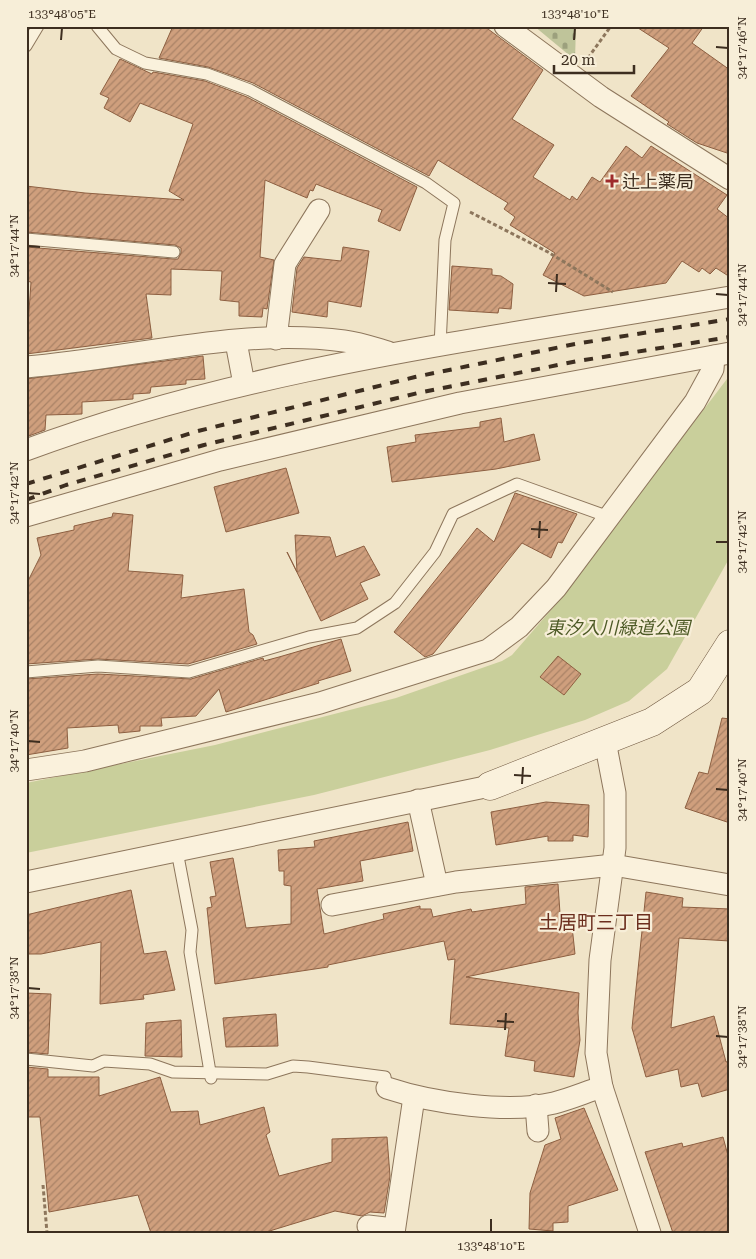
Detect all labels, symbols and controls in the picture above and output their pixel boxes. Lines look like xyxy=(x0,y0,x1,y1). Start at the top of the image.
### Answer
text: 133°48'05"E xyxy=(28,7,96,21)
text: 133°48'10"E xyxy=(541,7,609,21)
text: 34°17'46"N xyxy=(735,16,749,80)
scale bar xyxy=(554,42,634,74)
text: 20 m xyxy=(561,51,596,69)
place label: 辻上薬局 xyxy=(622,171,694,192)
marker: 辻上薬局 xyxy=(606,175,618,187)
text: 34°17'44"N xyxy=(7,214,21,278)
text: 34°17'44"N xyxy=(735,263,749,327)
text: 34°17'42"N xyxy=(7,461,21,525)
text: 34°17'42"N xyxy=(735,510,749,574)
park label: 東汐入川緑道公園 xyxy=(546,617,693,638)
text: 34°17'40"N xyxy=(7,709,21,773)
text: 34°17'40"N xyxy=(735,758,749,822)
district label: 土居町三丁目 xyxy=(539,911,653,934)
text: 34°17'38"N xyxy=(7,956,21,1020)
text: 34°17'38"N xyxy=(735,1005,749,1069)
text: 133°48'10"E xyxy=(457,1239,525,1253)

